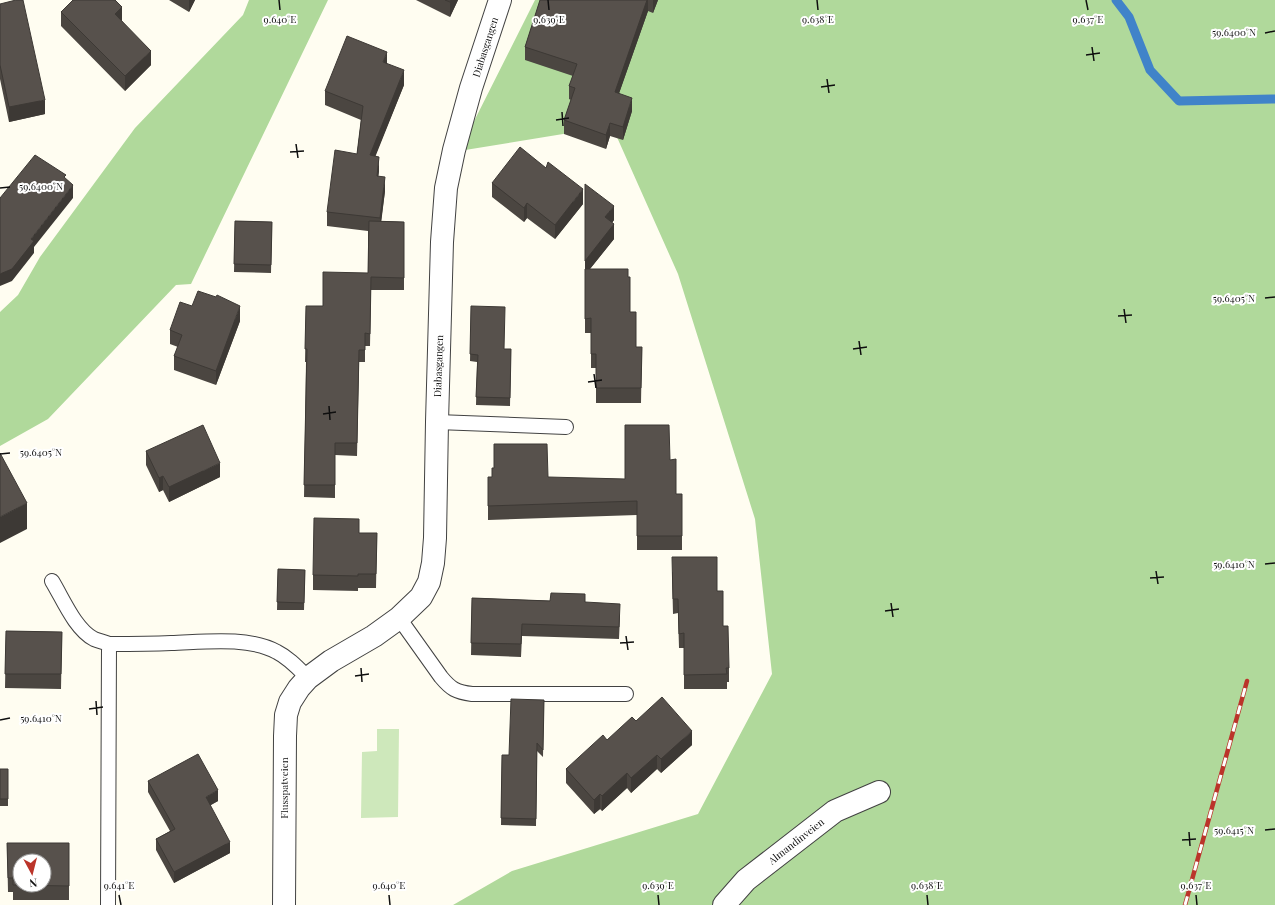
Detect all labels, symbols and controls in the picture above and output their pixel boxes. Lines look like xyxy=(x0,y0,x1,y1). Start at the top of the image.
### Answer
text: 9.640°E xyxy=(264,12,296,26)
text: 9.639°E xyxy=(533,12,565,26)
text: 9.638°E xyxy=(802,12,834,26)
text: 9.637°E xyxy=(1073,12,1103,26)
street label: Diabasgangen xyxy=(469,15,501,79)
text: 59.6400°N xyxy=(1212,25,1256,39)
text: 59.6400°N xyxy=(19,179,63,193)
text: 59.6405°N xyxy=(1213,291,1255,305)
street label: Diabasgangen xyxy=(430,335,446,397)
text: 59.6405°N xyxy=(20,445,62,459)
text: 59.6410°N xyxy=(1213,557,1255,571)
text: 59.6410°N xyxy=(20,711,62,725)
street label: Flusspatveien xyxy=(277,757,291,819)
street label: Almandinveien xyxy=(764,815,827,868)
text: 59.6415°N xyxy=(1214,823,1254,837)
north arrow xyxy=(12,853,52,893)
text: N xyxy=(28,875,38,891)
text: 9.641°E xyxy=(104,878,134,892)
text: 9.640°E xyxy=(373,878,405,892)
text: 9.639°E xyxy=(642,878,674,892)
text: 9.638°E xyxy=(911,878,943,892)
text: 9.637°E xyxy=(1181,878,1211,892)

